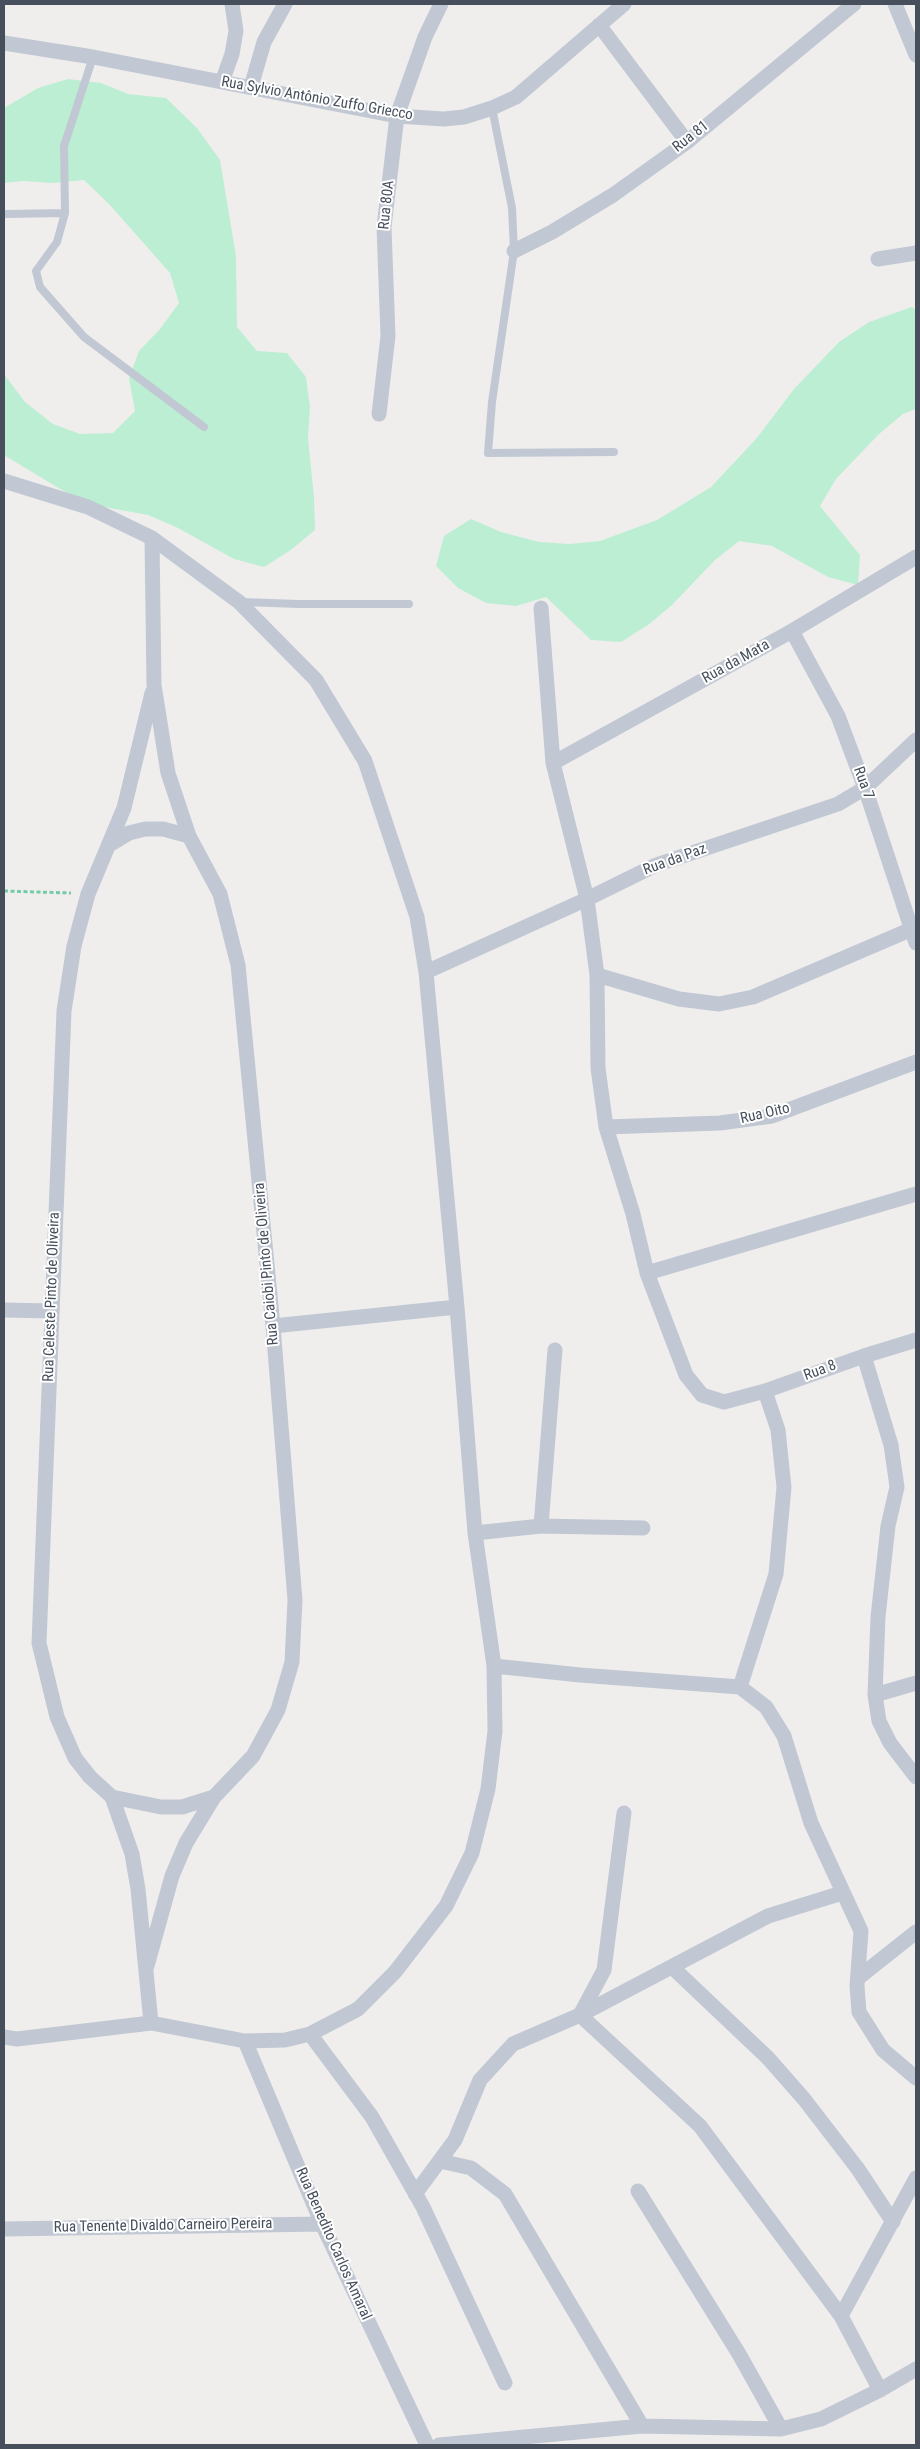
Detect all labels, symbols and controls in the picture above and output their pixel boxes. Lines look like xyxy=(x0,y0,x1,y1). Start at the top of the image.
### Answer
street label: Rua Sylvio Antônio Zuffo Griecco xyxy=(220,73,414,125)
street label: Rua 81 xyxy=(669,117,713,157)
street label: Rua 80A xyxy=(375,180,399,230)
street label: Rua da Mata xyxy=(699,636,773,688)
street label: Rua 7 xyxy=(849,764,877,802)
street label: Rua da Paz xyxy=(641,840,709,880)
street label: Rua Oito xyxy=(739,1100,791,1128)
street label: Rua Caiobi Pinto de Oliveira xyxy=(251,1182,283,1346)
street label: Rua Celeste Pinto de Oliveira xyxy=(40,1212,64,1382)
street label: Rua 8 xyxy=(801,1357,839,1385)
street label: Rua Benedito Carlos Amaral xyxy=(291,2165,375,2323)
street label: Rua Tenente Divaldo Carneiro Pereira xyxy=(53,2215,273,2237)

